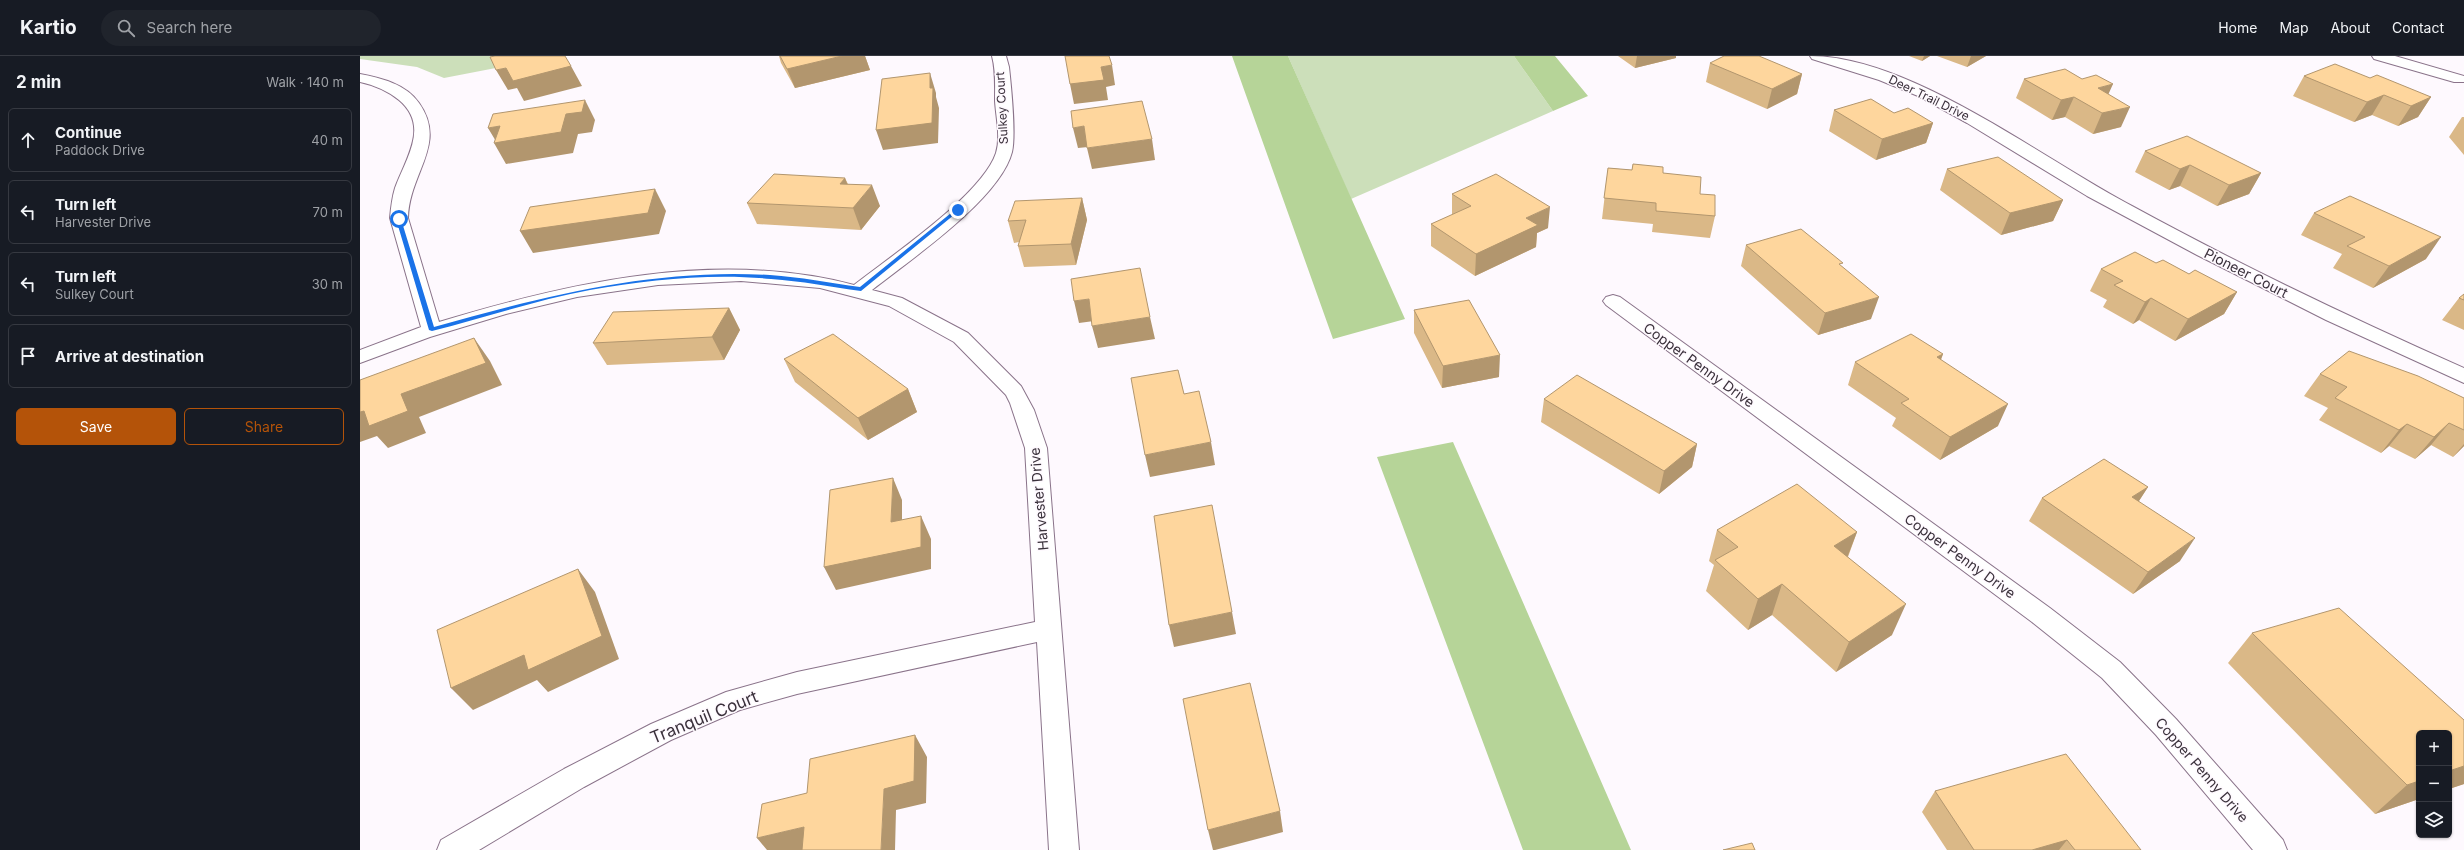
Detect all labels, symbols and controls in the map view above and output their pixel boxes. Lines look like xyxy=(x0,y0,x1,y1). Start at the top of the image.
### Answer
search box xyxy=(101,10,381,46)
text: Kartio xyxy=(20,16,77,39)
icon: search xyxy=(115,17,137,39)
text: Search here xyxy=(147,18,232,37)
text: Home xyxy=(2218,19,2257,36)
text: Map xyxy=(2279,19,2309,36)
text: About xyxy=(2331,19,2370,36)
text: Contact xyxy=(2392,19,2444,36)
street label: Sulkey Court xyxy=(992,71,1011,145)
text: 2 min xyxy=(16,72,61,92)
street label: Deer Trail Drive xyxy=(1886,72,1972,124)
text: Walk · 140 m xyxy=(266,74,344,90)
text: Continue xyxy=(55,123,122,142)
icon: ahead xyxy=(17,129,39,151)
text: 40 m xyxy=(311,132,343,148)
text: Paddock Drive xyxy=(55,142,145,158)
text: Turn left xyxy=(55,195,116,214)
icon: left xyxy=(17,201,39,223)
route end xyxy=(949,201,967,219)
text: 70 m xyxy=(313,204,343,220)
route start xyxy=(390,210,408,228)
text: Harvester Drive xyxy=(55,214,151,230)
street label: Pioneer Court xyxy=(2202,244,2291,301)
text: Turn left xyxy=(55,267,116,286)
icon: left xyxy=(17,273,39,295)
text: 30 m xyxy=(312,276,343,292)
text: Sulkey Court xyxy=(55,286,134,302)
street label: Copper Penny Drive xyxy=(1640,319,1758,411)
icon: arrive xyxy=(17,345,39,367)
text: Arrive at destination xyxy=(55,347,204,366)
button: Save xyxy=(16,408,176,445)
button: Share xyxy=(184,408,344,445)
street label: Harvester Drive xyxy=(1026,447,1051,551)
street label: Copper Penny Drive xyxy=(1901,510,2019,602)
street label: Tranquil Court xyxy=(647,686,761,748)
street label: Copper Penny Drive xyxy=(2152,714,2252,825)
map controls xyxy=(2416,730,2452,838)
button: + xyxy=(2416,730,2452,766)
button: − xyxy=(2416,766,2452,802)
button: layers xyxy=(2416,802,2452,838)

